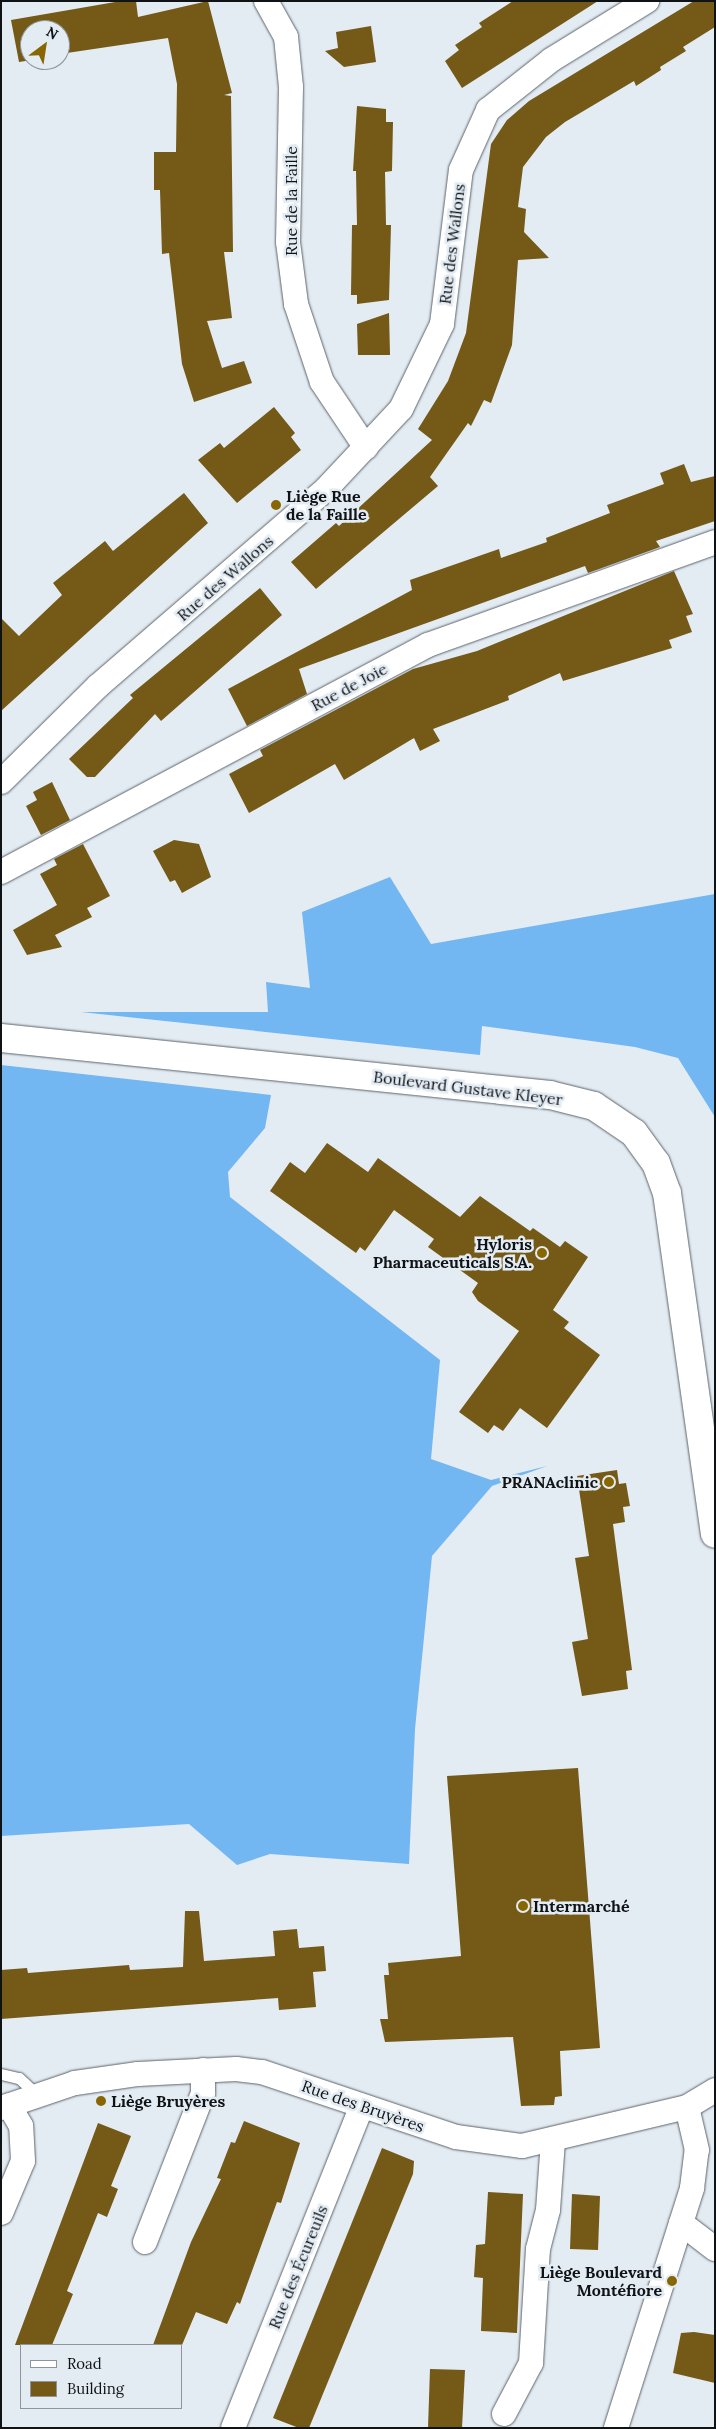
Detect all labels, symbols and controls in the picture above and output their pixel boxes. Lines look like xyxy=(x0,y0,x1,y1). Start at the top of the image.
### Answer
north arrow xyxy=(20,20,70,70)
text: N xyxy=(43,22,61,43)
street label: Rue de la Faille xyxy=(281,146,301,256)
street label: Rue des Wallons xyxy=(435,183,469,305)
place label: Liège Rue de la Faille xyxy=(286,486,367,524)
marker: Liège Rue de la Faille xyxy=(270,499,282,511)
street label: Rue des Wallons xyxy=(173,531,277,625)
street label: Rue de Joie xyxy=(308,659,390,715)
street label: Boulevard Gustave Kleyer xyxy=(372,1067,564,1109)
place label: Hyloris Pharmaceuticals S.A. xyxy=(373,1234,532,1272)
marker: Hyloris Pharmaceuticals S.A. xyxy=(536,1247,548,1259)
place label: PRANAclinic xyxy=(501,1472,598,1492)
marker: PRANAclinic xyxy=(602,1475,616,1489)
place label: Intermarché xyxy=(533,1896,630,1916)
marker: Intermarché xyxy=(517,1900,529,1912)
street label: Rue des Bruyères xyxy=(299,2076,427,2136)
place label: Liège Bruyères xyxy=(111,2091,225,2111)
marker: Liège Bruyères xyxy=(95,2095,107,2107)
street label: Rue des Écureuils xyxy=(264,2202,332,2332)
place label: Liège Boulevard Montéfiore xyxy=(540,2262,662,2300)
marker: Liège Boulevard Montéfiore xyxy=(666,2275,678,2287)
legend xyxy=(20,2344,182,2409)
text: Road xyxy=(67,2354,102,2373)
text: Building xyxy=(67,2379,124,2398)

